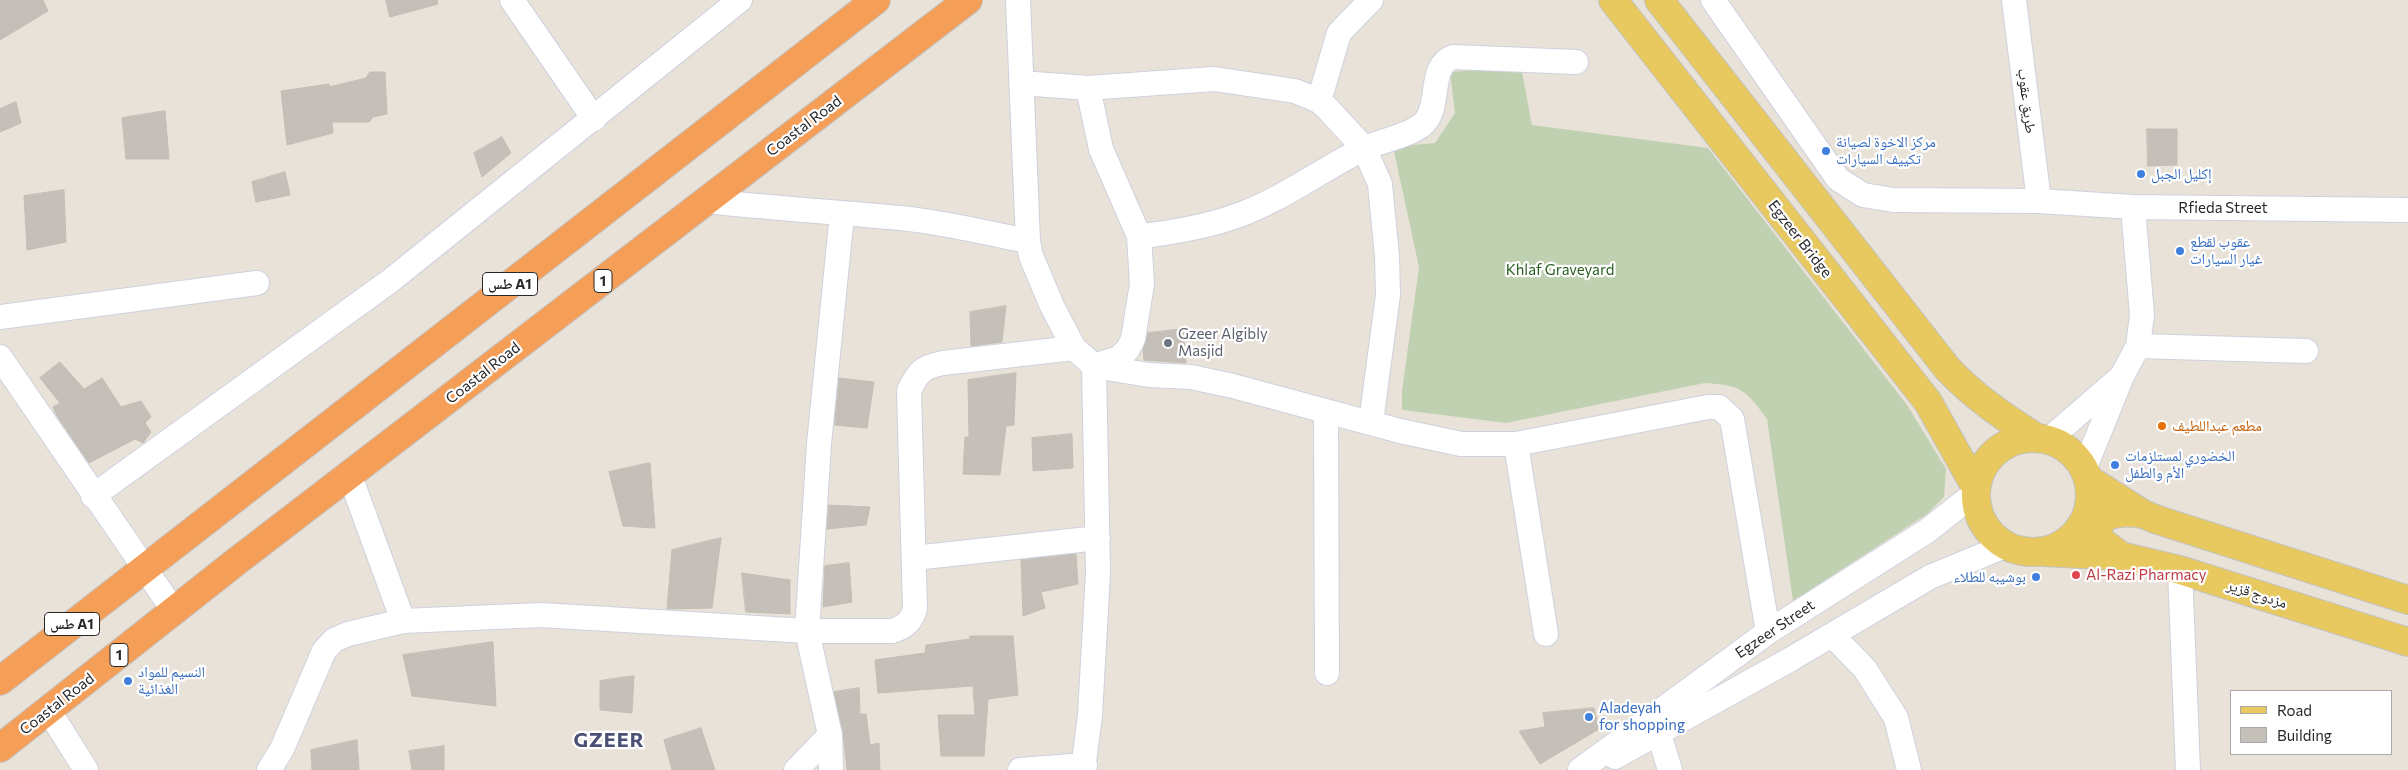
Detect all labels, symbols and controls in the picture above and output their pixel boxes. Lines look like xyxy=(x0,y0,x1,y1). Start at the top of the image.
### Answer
street label: طريق عقوب xyxy=(2014,67,2040,135)
street label: Coastal Road xyxy=(763,92,845,160)
place label: مركز الاخوة لصيانة تكييف السيارات xyxy=(1836,133,1936,168)
marker: مركز الاخوة لصيانة تكييف السيارات xyxy=(1820,145,1832,157)
place label: إكليل الجبل xyxy=(2151,165,2212,183)
marker: إكليل الجبل xyxy=(2135,168,2147,180)
street label: Egzeer Bridge xyxy=(1764,197,1836,281)
street label: Rfieda Street xyxy=(2178,199,2268,217)
place label: عقوب لقطع غيار السيارات xyxy=(2190,233,2262,268)
marker: عقوب لقطع غيار السيارات xyxy=(2174,245,2186,257)
park label: Khlaf Graveyard xyxy=(1506,261,1614,279)
road number: 1 xyxy=(594,270,612,292)
road number: طس A1 xyxy=(482,272,538,296)
place label: Gzeer Algibly Masjid xyxy=(1178,325,1268,360)
marker: Gzeer Algibly Masjid xyxy=(1162,337,1174,349)
street label: Coastal Road xyxy=(442,338,524,408)
place label: مطعم عبداللطيف xyxy=(2172,417,2262,435)
marker: مطعم عبداللطيف xyxy=(2156,420,2168,432)
place label: الخضوري لمستلزمات الأم والطفل xyxy=(2125,447,2235,482)
marker: الخضوري لمستلزمات الأم والطفل xyxy=(2109,459,2121,471)
place label: Al-Razi Pharmacy xyxy=(2086,566,2206,584)
place label: بوشيبه للطلاء xyxy=(1954,568,2026,586)
marker: Al-Razi Pharmacy xyxy=(2070,569,2082,581)
marker: بوشيبه للطلاء xyxy=(2030,571,2042,583)
street label: مزدوج قزير xyxy=(2225,576,2289,612)
street label: Egzeer Street xyxy=(1732,596,1818,662)
road number: طس A1 xyxy=(44,612,100,636)
road number: 1 xyxy=(110,644,128,666)
place label: النسيم للمواد الغذائية xyxy=(138,663,205,698)
street label: Coastal Road xyxy=(16,669,98,739)
marker: النسيم للمواد الغذائية xyxy=(122,675,134,687)
legend xyxy=(2230,690,2393,755)
place label: Aladeyah for shopping xyxy=(1599,699,1685,734)
text: Road xyxy=(2277,701,2312,719)
marker: Aladeyah for shopping xyxy=(1583,711,1595,723)
text: Building xyxy=(2277,726,2332,744)
district label: GZEER xyxy=(573,728,645,752)

